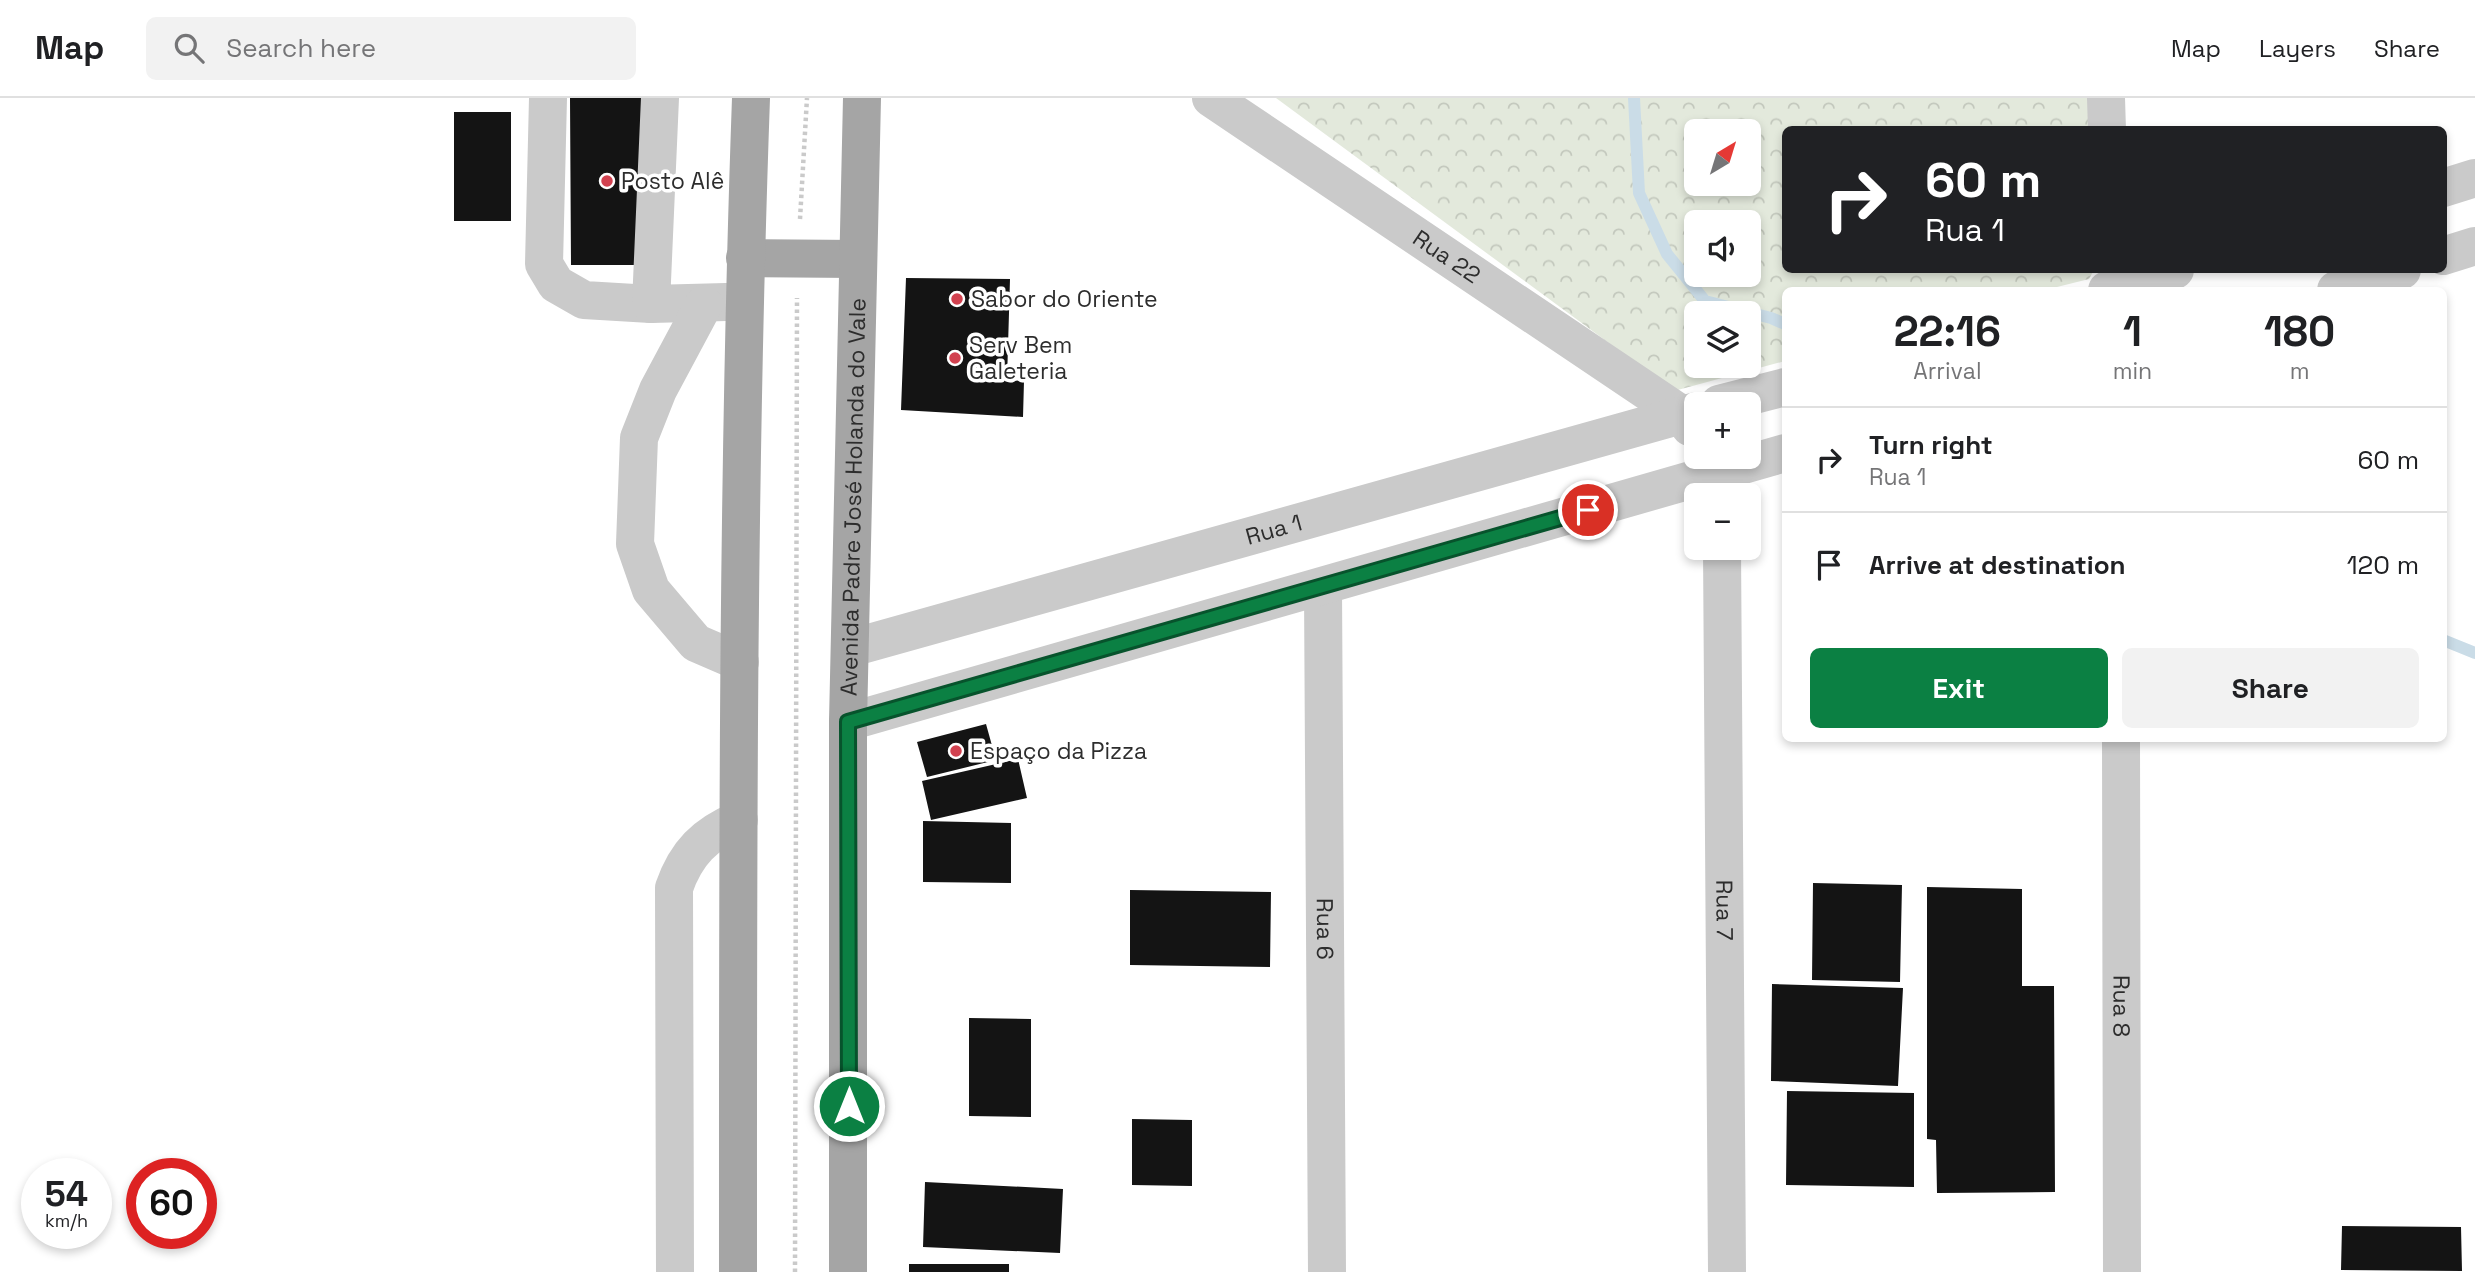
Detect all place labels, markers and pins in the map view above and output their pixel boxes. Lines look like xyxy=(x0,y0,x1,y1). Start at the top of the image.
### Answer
place label: Posto Alê xyxy=(621,166,724,196)
marker: Posto Alê xyxy=(599,173,615,189)
place label: Sabor do Oriente xyxy=(971,284,1158,314)
marker: Sabor do Oriente xyxy=(949,291,965,307)
place label: Serv Bem Galeteria xyxy=(969,330,1072,386)
marker: Serv Bem Galeteria xyxy=(947,350,963,366)
pin xyxy=(1558,480,1618,540)
place label: Espaço da Pizza xyxy=(970,736,1147,766)
marker: Espaço da Pizza xyxy=(948,743,964,759)

